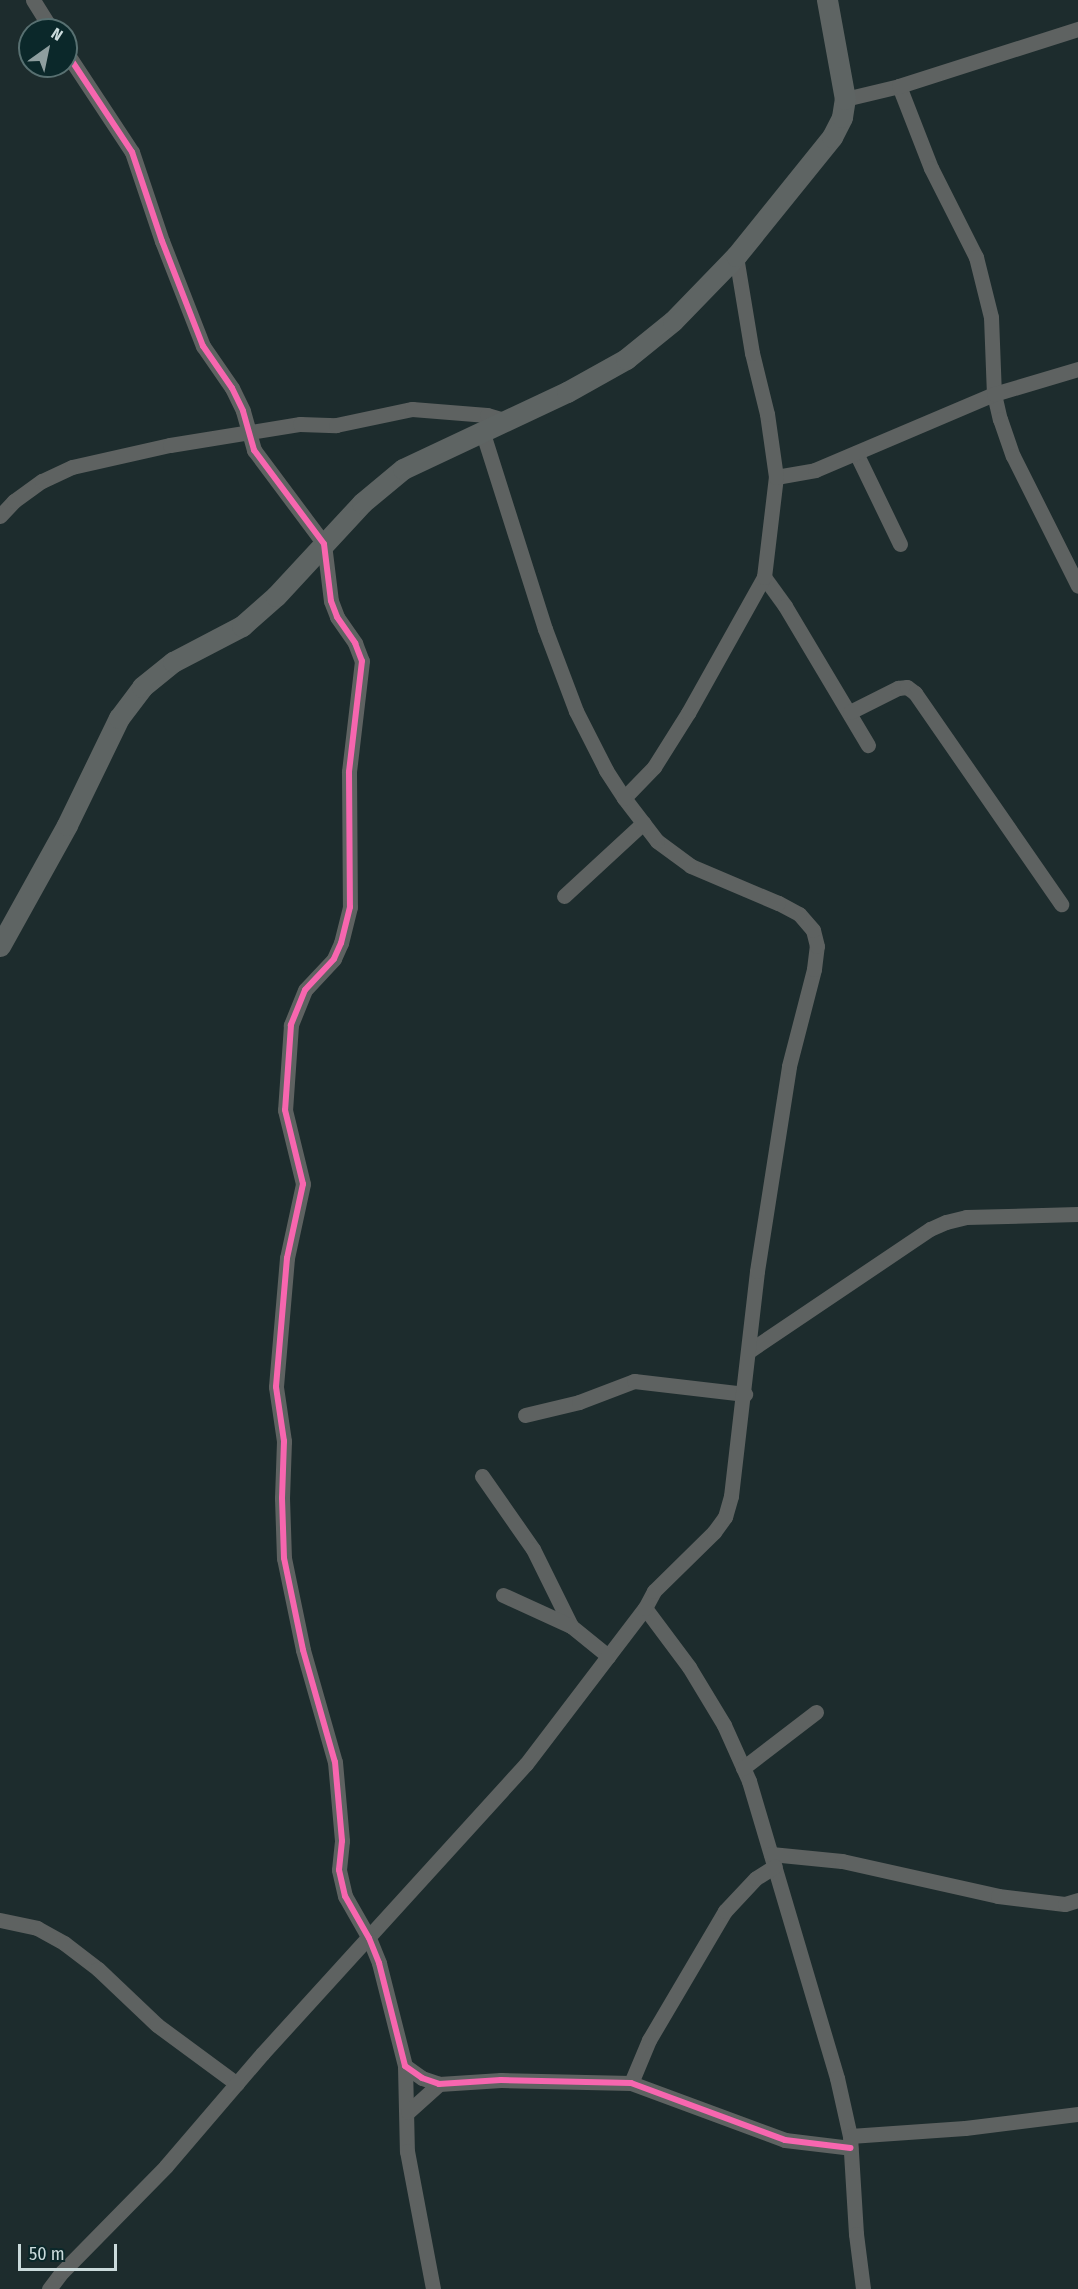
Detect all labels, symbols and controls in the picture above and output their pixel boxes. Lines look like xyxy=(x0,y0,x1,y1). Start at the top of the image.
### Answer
north arrow xyxy=(18,18,78,78)
text: N xyxy=(48,24,66,45)
scale bar xyxy=(21,2232,120,2270)
text: 50 m xyxy=(29,2243,65,2265)

